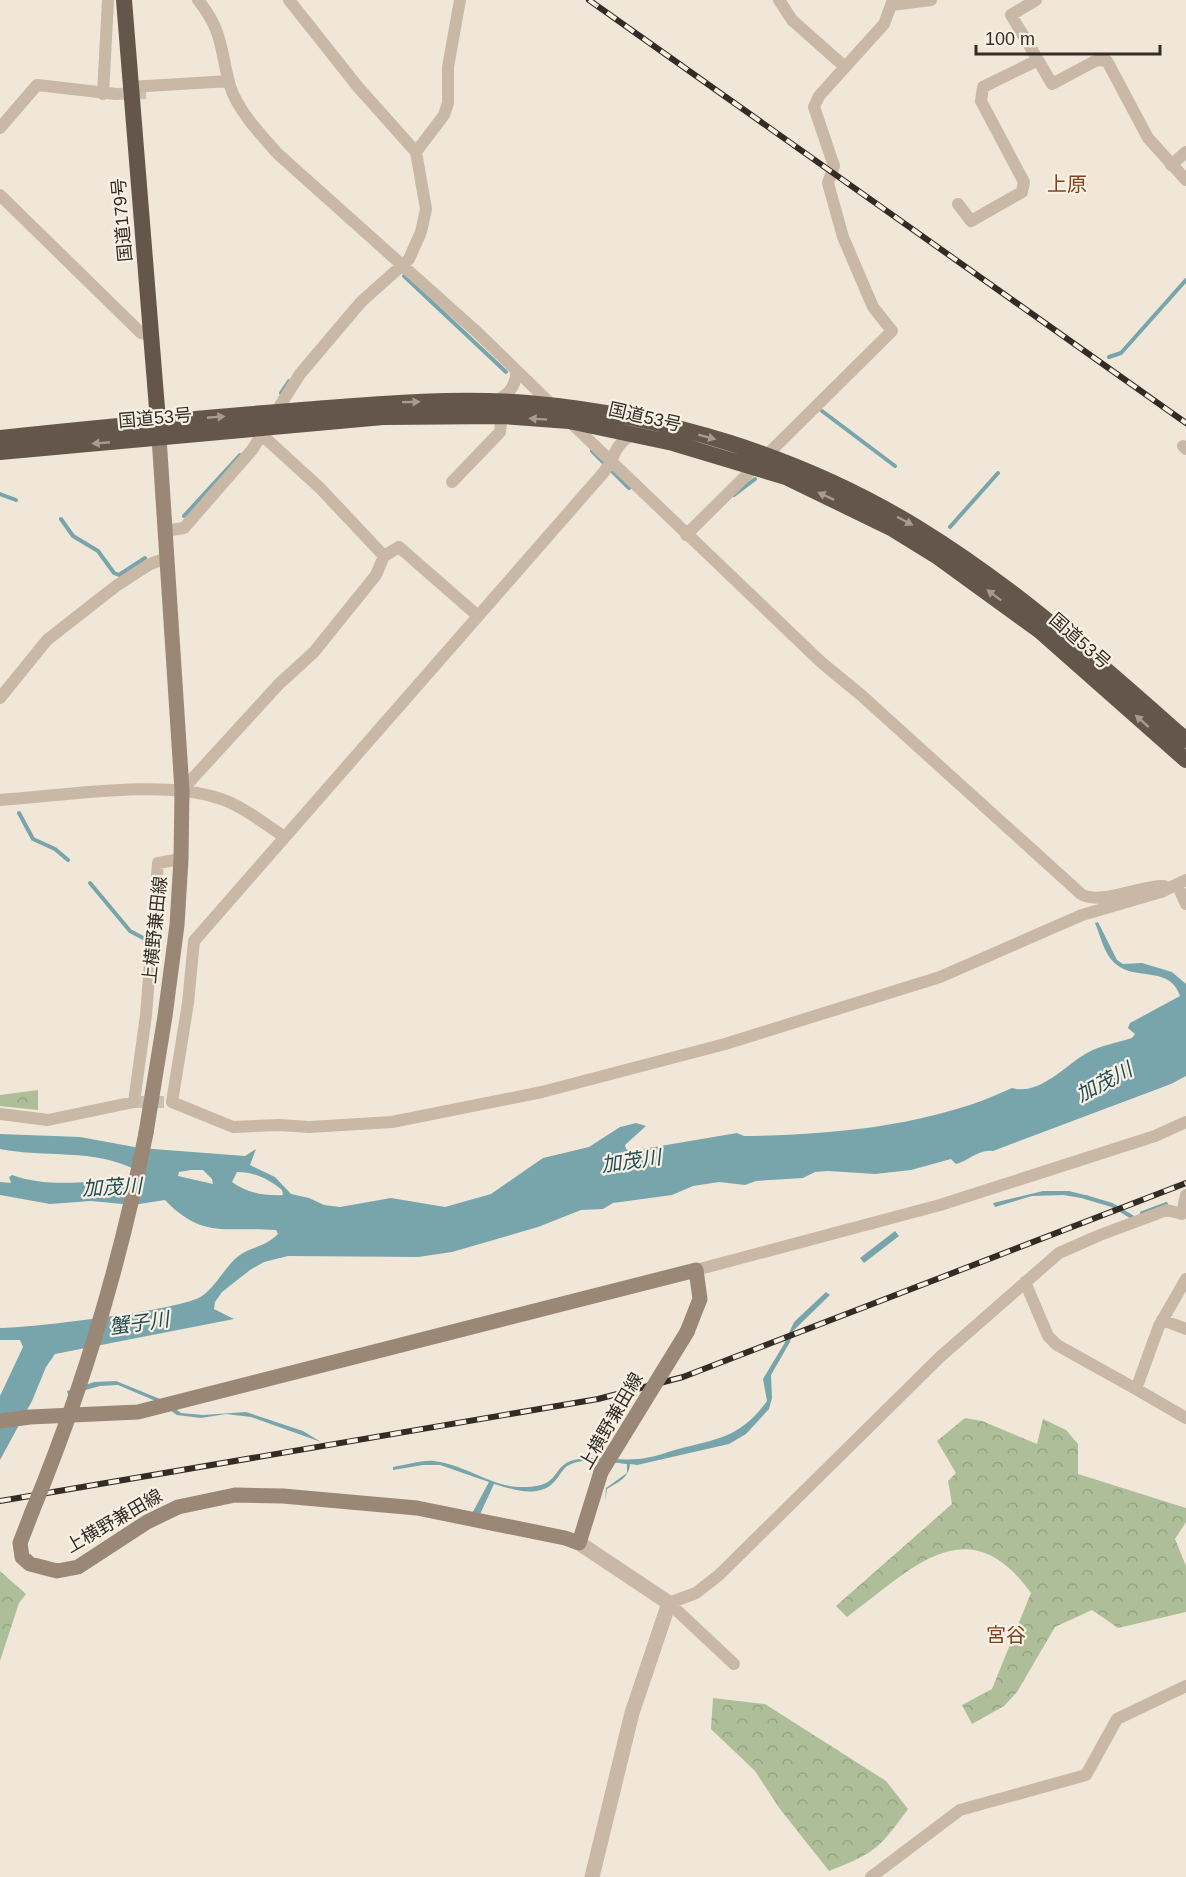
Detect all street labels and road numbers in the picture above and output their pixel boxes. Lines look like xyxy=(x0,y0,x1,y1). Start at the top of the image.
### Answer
street label: 国道179号 xyxy=(108,177,136,263)
street label: 国道53号 xyxy=(607,399,683,435)
street label: 国道53号 xyxy=(117,405,193,431)
street label: 国道53号 xyxy=(1046,609,1114,673)
street label: 上横野兼田線 xyxy=(139,875,171,985)
street label: 上横野兼田線 xyxy=(575,1369,647,1473)
street label: 上横野兼田線 xyxy=(62,1485,166,1557)

